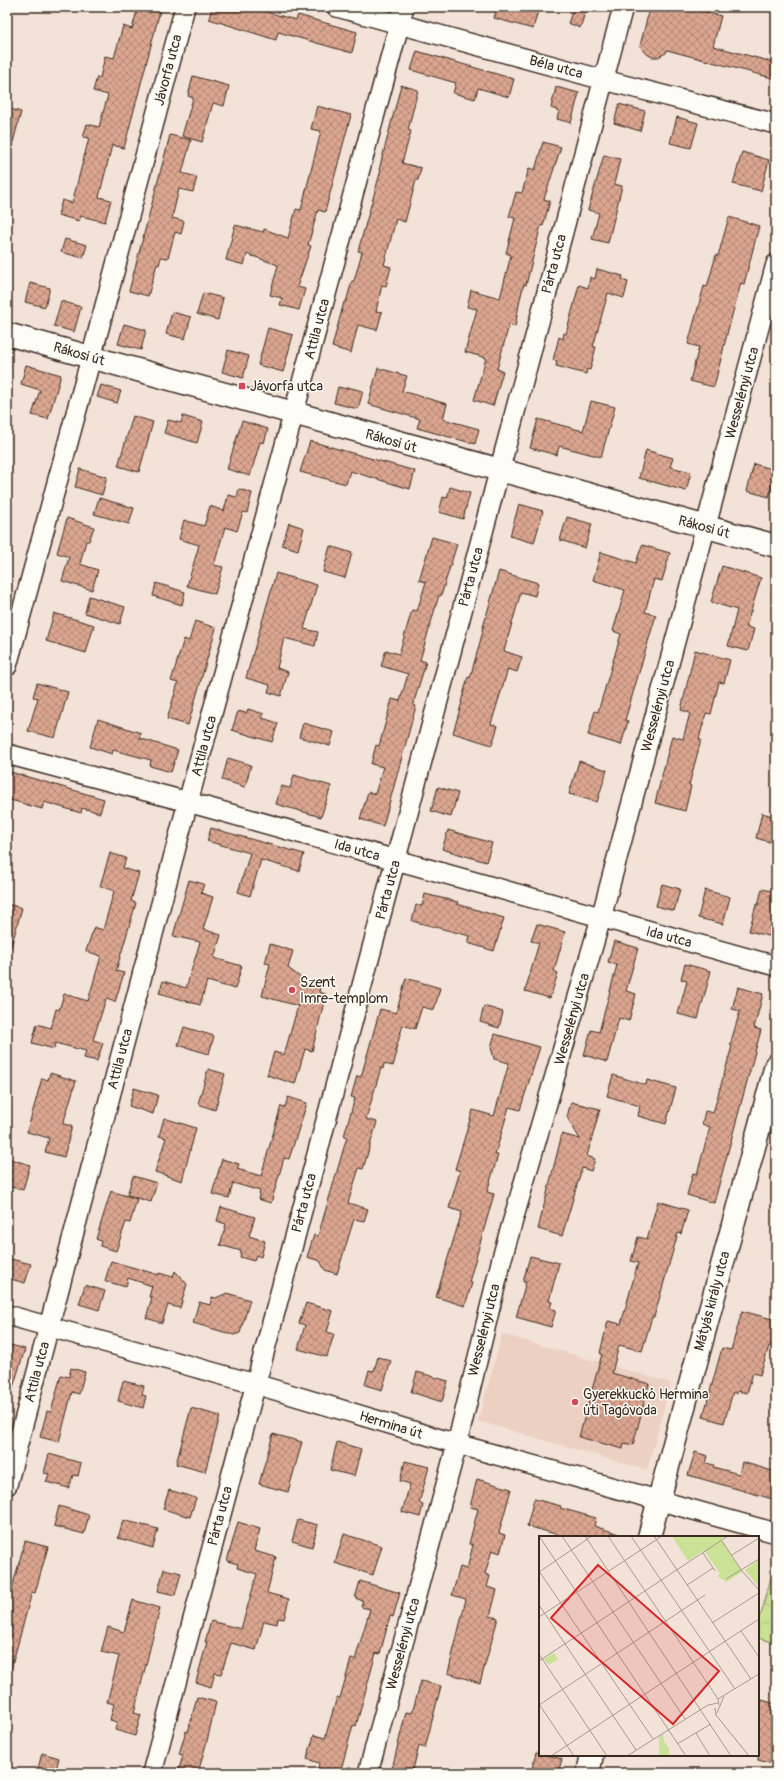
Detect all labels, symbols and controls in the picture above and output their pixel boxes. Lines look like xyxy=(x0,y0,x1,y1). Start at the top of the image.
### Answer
street label: Jávorfa utca xyxy=(150,33,186,107)
street label: Béla utca xyxy=(527,52,585,82)
street label: Párta utca xyxy=(538,232,570,296)
street label: Attila utca xyxy=(301,297,333,361)
street label: Rákosi út xyxy=(51,339,107,370)
street label: Wesselényi utca xyxy=(722,345,762,441)
place label: Jávorfa utca xyxy=(250,378,323,395)
marker: Jávorfa utca xyxy=(237,381,247,391)
street label: Rákosi út xyxy=(363,426,419,457)
street label: Rákosi út xyxy=(676,512,732,542)
street label: Párta utca xyxy=(455,545,487,609)
street label: Wesselényi utca xyxy=(638,658,678,754)
street label: Attila utca xyxy=(188,714,220,778)
street label: Ida utca xyxy=(332,835,382,865)
street label: Párta utca xyxy=(372,858,404,922)
street label: Ida utca xyxy=(644,923,694,951)
street label: Wesselényi utca xyxy=(551,971,593,1067)
place label: Szent Imre-templom xyxy=(300,974,388,1007)
marker: Szent Imre-templom xyxy=(287,985,297,995)
street label: Attila utca xyxy=(104,1027,136,1091)
street label: Párta utca xyxy=(288,1171,320,1235)
street label: Mátyás király utca xyxy=(691,1249,733,1353)
street label: Wesselényi utca xyxy=(464,1282,504,1378)
street label: Attila utca xyxy=(21,1340,53,1404)
place label: Gyerekkuckó Hermina úti Tagóvoda xyxy=(583,1386,708,1419)
marker: Gyerekkuckó Hermina úti Tagóvoda xyxy=(570,1397,580,1407)
street label: Hermina út xyxy=(357,1407,425,1443)
street label: Párta utca xyxy=(204,1484,236,1548)
inset map xyxy=(539,1536,759,1756)
street label: Wesselényi utca xyxy=(383,1596,423,1692)

